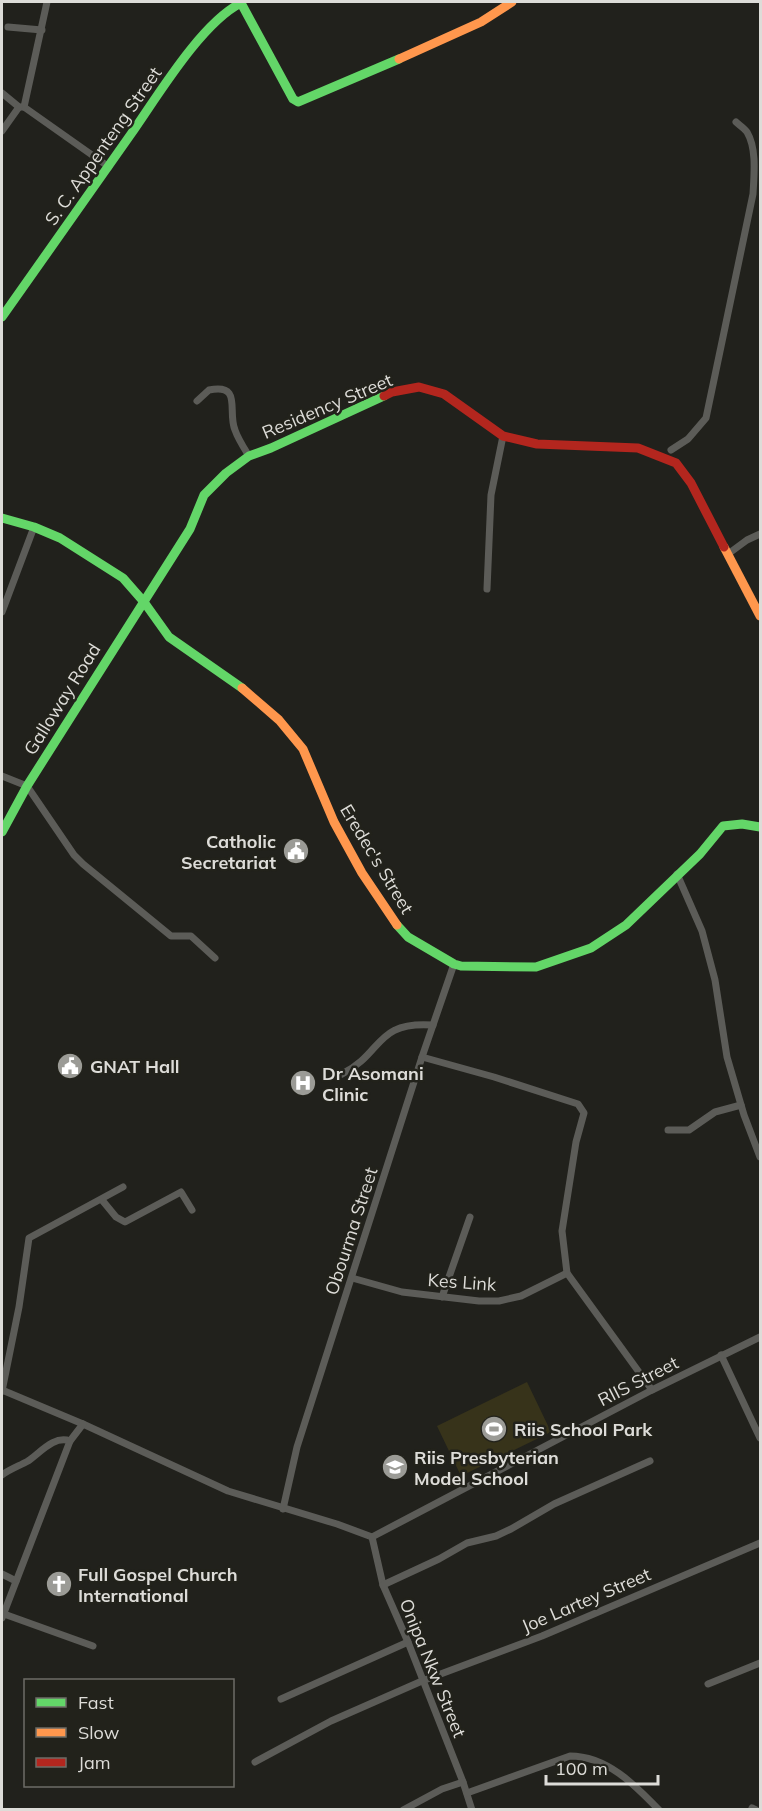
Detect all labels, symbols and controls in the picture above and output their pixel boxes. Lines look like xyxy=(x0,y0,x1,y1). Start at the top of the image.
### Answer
street label: S. C. Appenteng Street xyxy=(40,62,166,230)
street label: Residency Street xyxy=(258,368,396,444)
street label: Galloway Road xyxy=(19,639,105,759)
street label: Eredec's Street xyxy=(335,800,419,918)
place label: Catholic Secretariat xyxy=(181,830,276,874)
public building icon: Catholic Secretariat xyxy=(281,836,311,866)
public building icon: GNAT Hall xyxy=(55,1051,85,1081)
place label: GNAT Hall xyxy=(90,1055,180,1078)
place label: Dr Asomani Clinic xyxy=(322,1062,424,1106)
hospital icon: Dr Asomani Clinic xyxy=(288,1068,318,1098)
street label: Obourma Street xyxy=(320,1164,382,1298)
street label: Kes Link xyxy=(427,1268,498,1296)
street label: RIIS Street xyxy=(594,1351,682,1411)
sports icon: Riis School Park xyxy=(479,1414,509,1444)
place label: Riis School Park xyxy=(514,1418,653,1441)
place label: Riis Presbyterian Model School xyxy=(414,1446,559,1490)
school or university icon: Riis Presbyterian Model School xyxy=(380,1452,410,1482)
street label: Joe Lartey Street xyxy=(518,1562,654,1638)
place label: Full Gospel Church International xyxy=(78,1563,238,1607)
church icon: Full Gospel Church International xyxy=(44,1569,74,1599)
street label: Onipa Nkw Street xyxy=(395,1595,471,1741)
legend xyxy=(24,1679,234,1787)
text: Fast xyxy=(78,1691,114,1714)
text: Slow xyxy=(78,1721,120,1744)
scale bar xyxy=(546,1748,658,1786)
text: Jam xyxy=(78,1751,111,1774)
text: 100 m xyxy=(555,1757,608,1780)

